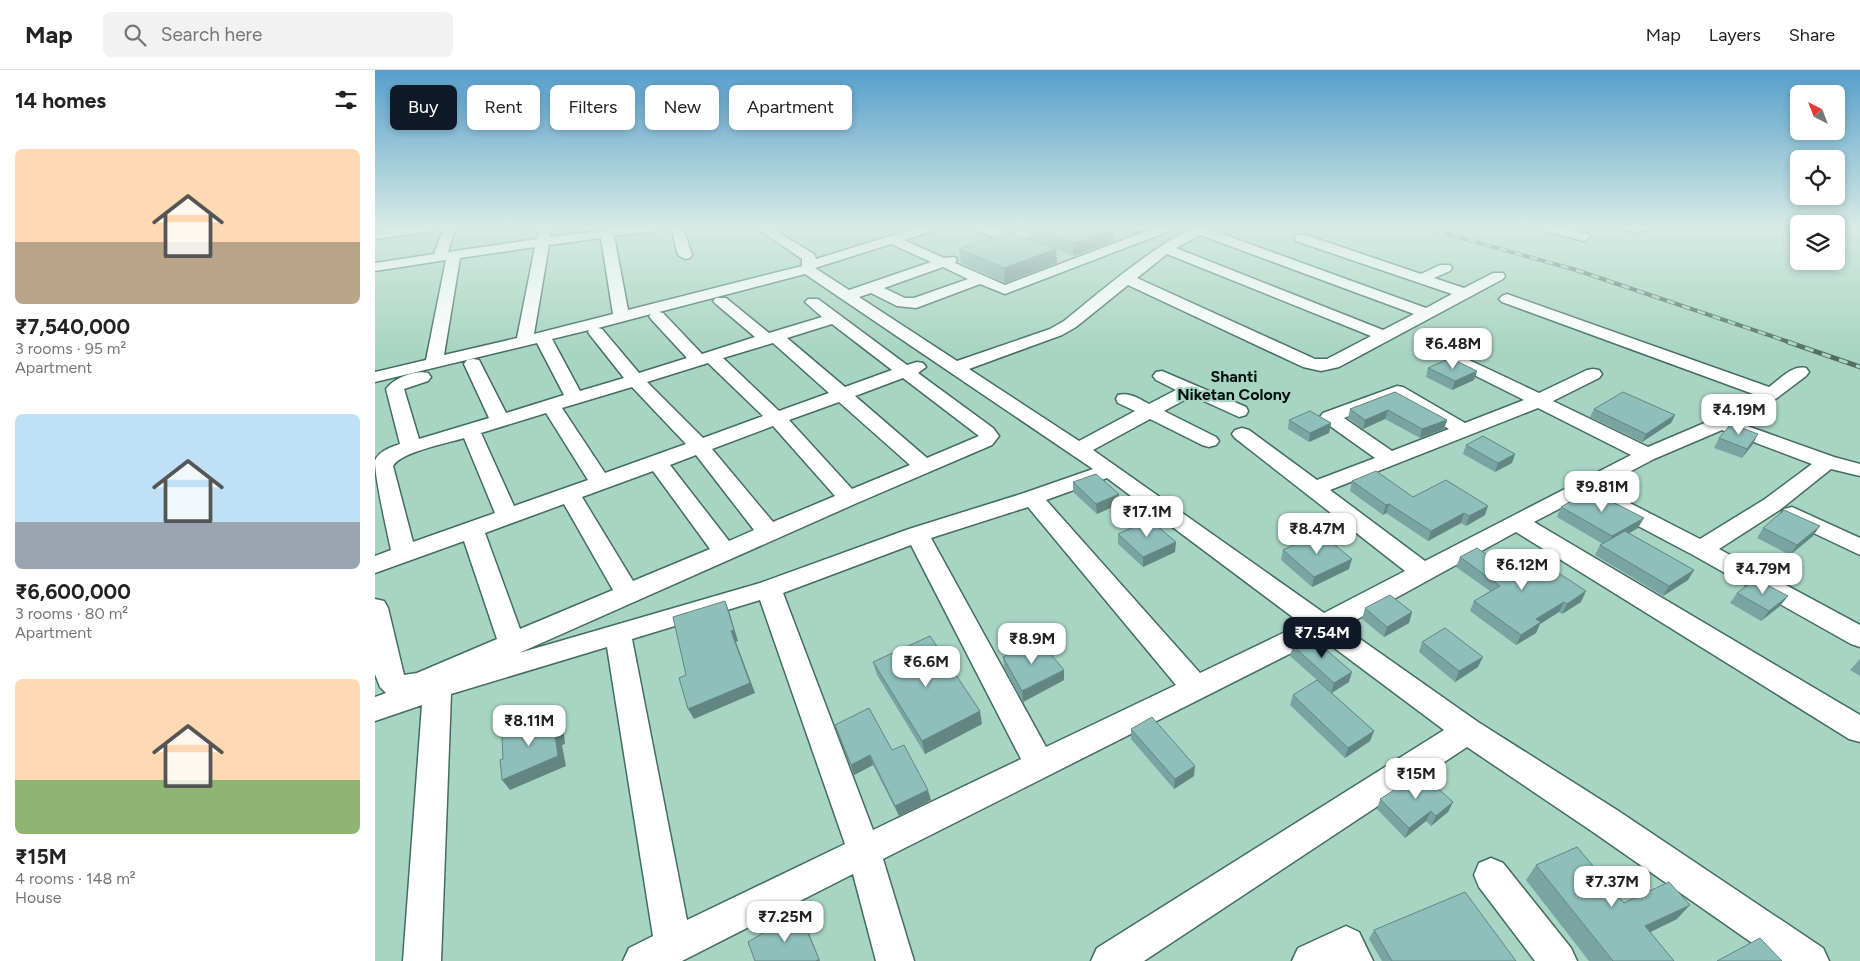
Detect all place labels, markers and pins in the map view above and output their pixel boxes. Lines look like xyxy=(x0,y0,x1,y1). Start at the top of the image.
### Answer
pin: ₹6.48M xyxy=(1412,328,1494,370)
pin: ₹4.19M xyxy=(1698,394,1780,436)
pin: ₹9.81M xyxy=(1561,470,1643,513)
pin: ₹17.1M xyxy=(1106,496,1188,538)
pin: ₹8.47M xyxy=(1276,512,1358,555)
pin: ₹6.12M xyxy=(1481,548,1563,591)
pin: ₹4.79M xyxy=(1722,552,1804,595)
pin: ₹7.54M xyxy=(1281,616,1363,659)
pin: ₹8.9M xyxy=(997,622,1067,665)
pin: ₹6.6M xyxy=(891,646,961,688)
pin: ₹8.11M xyxy=(488,704,570,747)
pin: ₹15M xyxy=(1386,758,1446,800)
pin: ₹7.37M xyxy=(1571,866,1653,908)
pin: ₹7.25M xyxy=(744,900,826,943)

